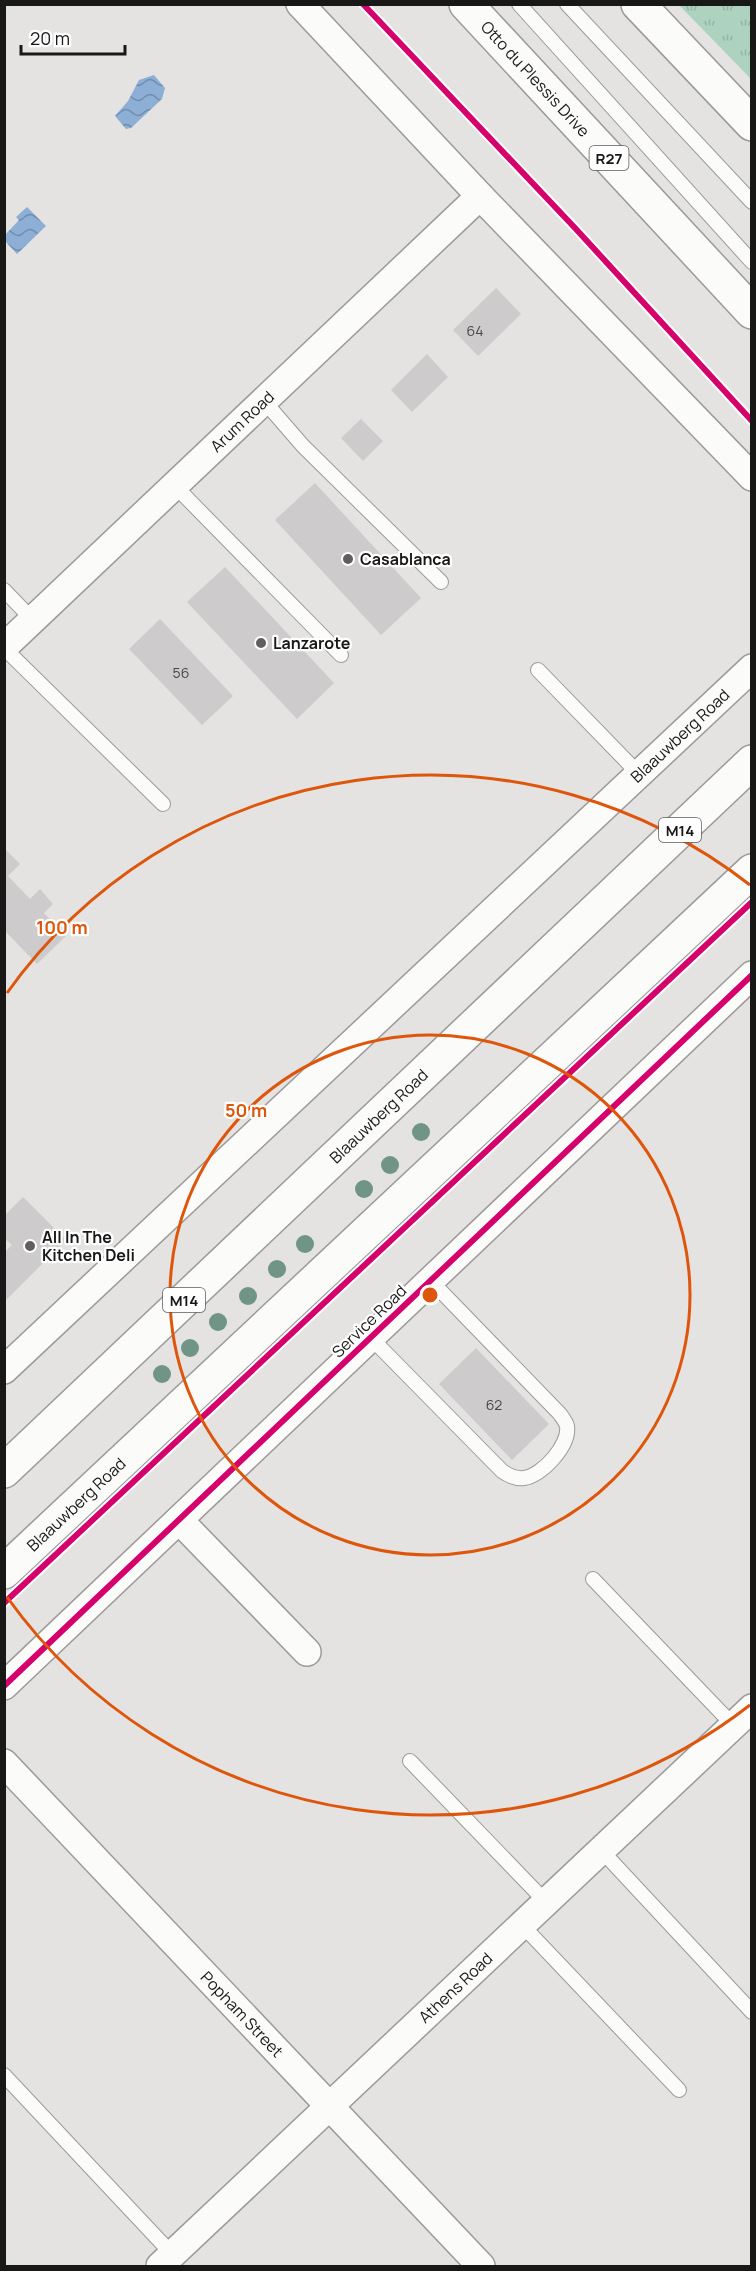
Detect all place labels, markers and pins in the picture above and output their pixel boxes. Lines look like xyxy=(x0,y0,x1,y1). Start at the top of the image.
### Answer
place label: Casablanca xyxy=(360,548,451,570)
marker: Casablanca xyxy=(341,552,355,566)
place label: Lanzarote xyxy=(273,632,351,654)
marker: Lanzarote xyxy=(254,636,268,650)
place label: All In The Kitchen Deli xyxy=(42,1226,135,1266)
marker: All In The Kitchen Deli xyxy=(23,1239,37,1253)
centre of rings xyxy=(420,1285,440,1305)

